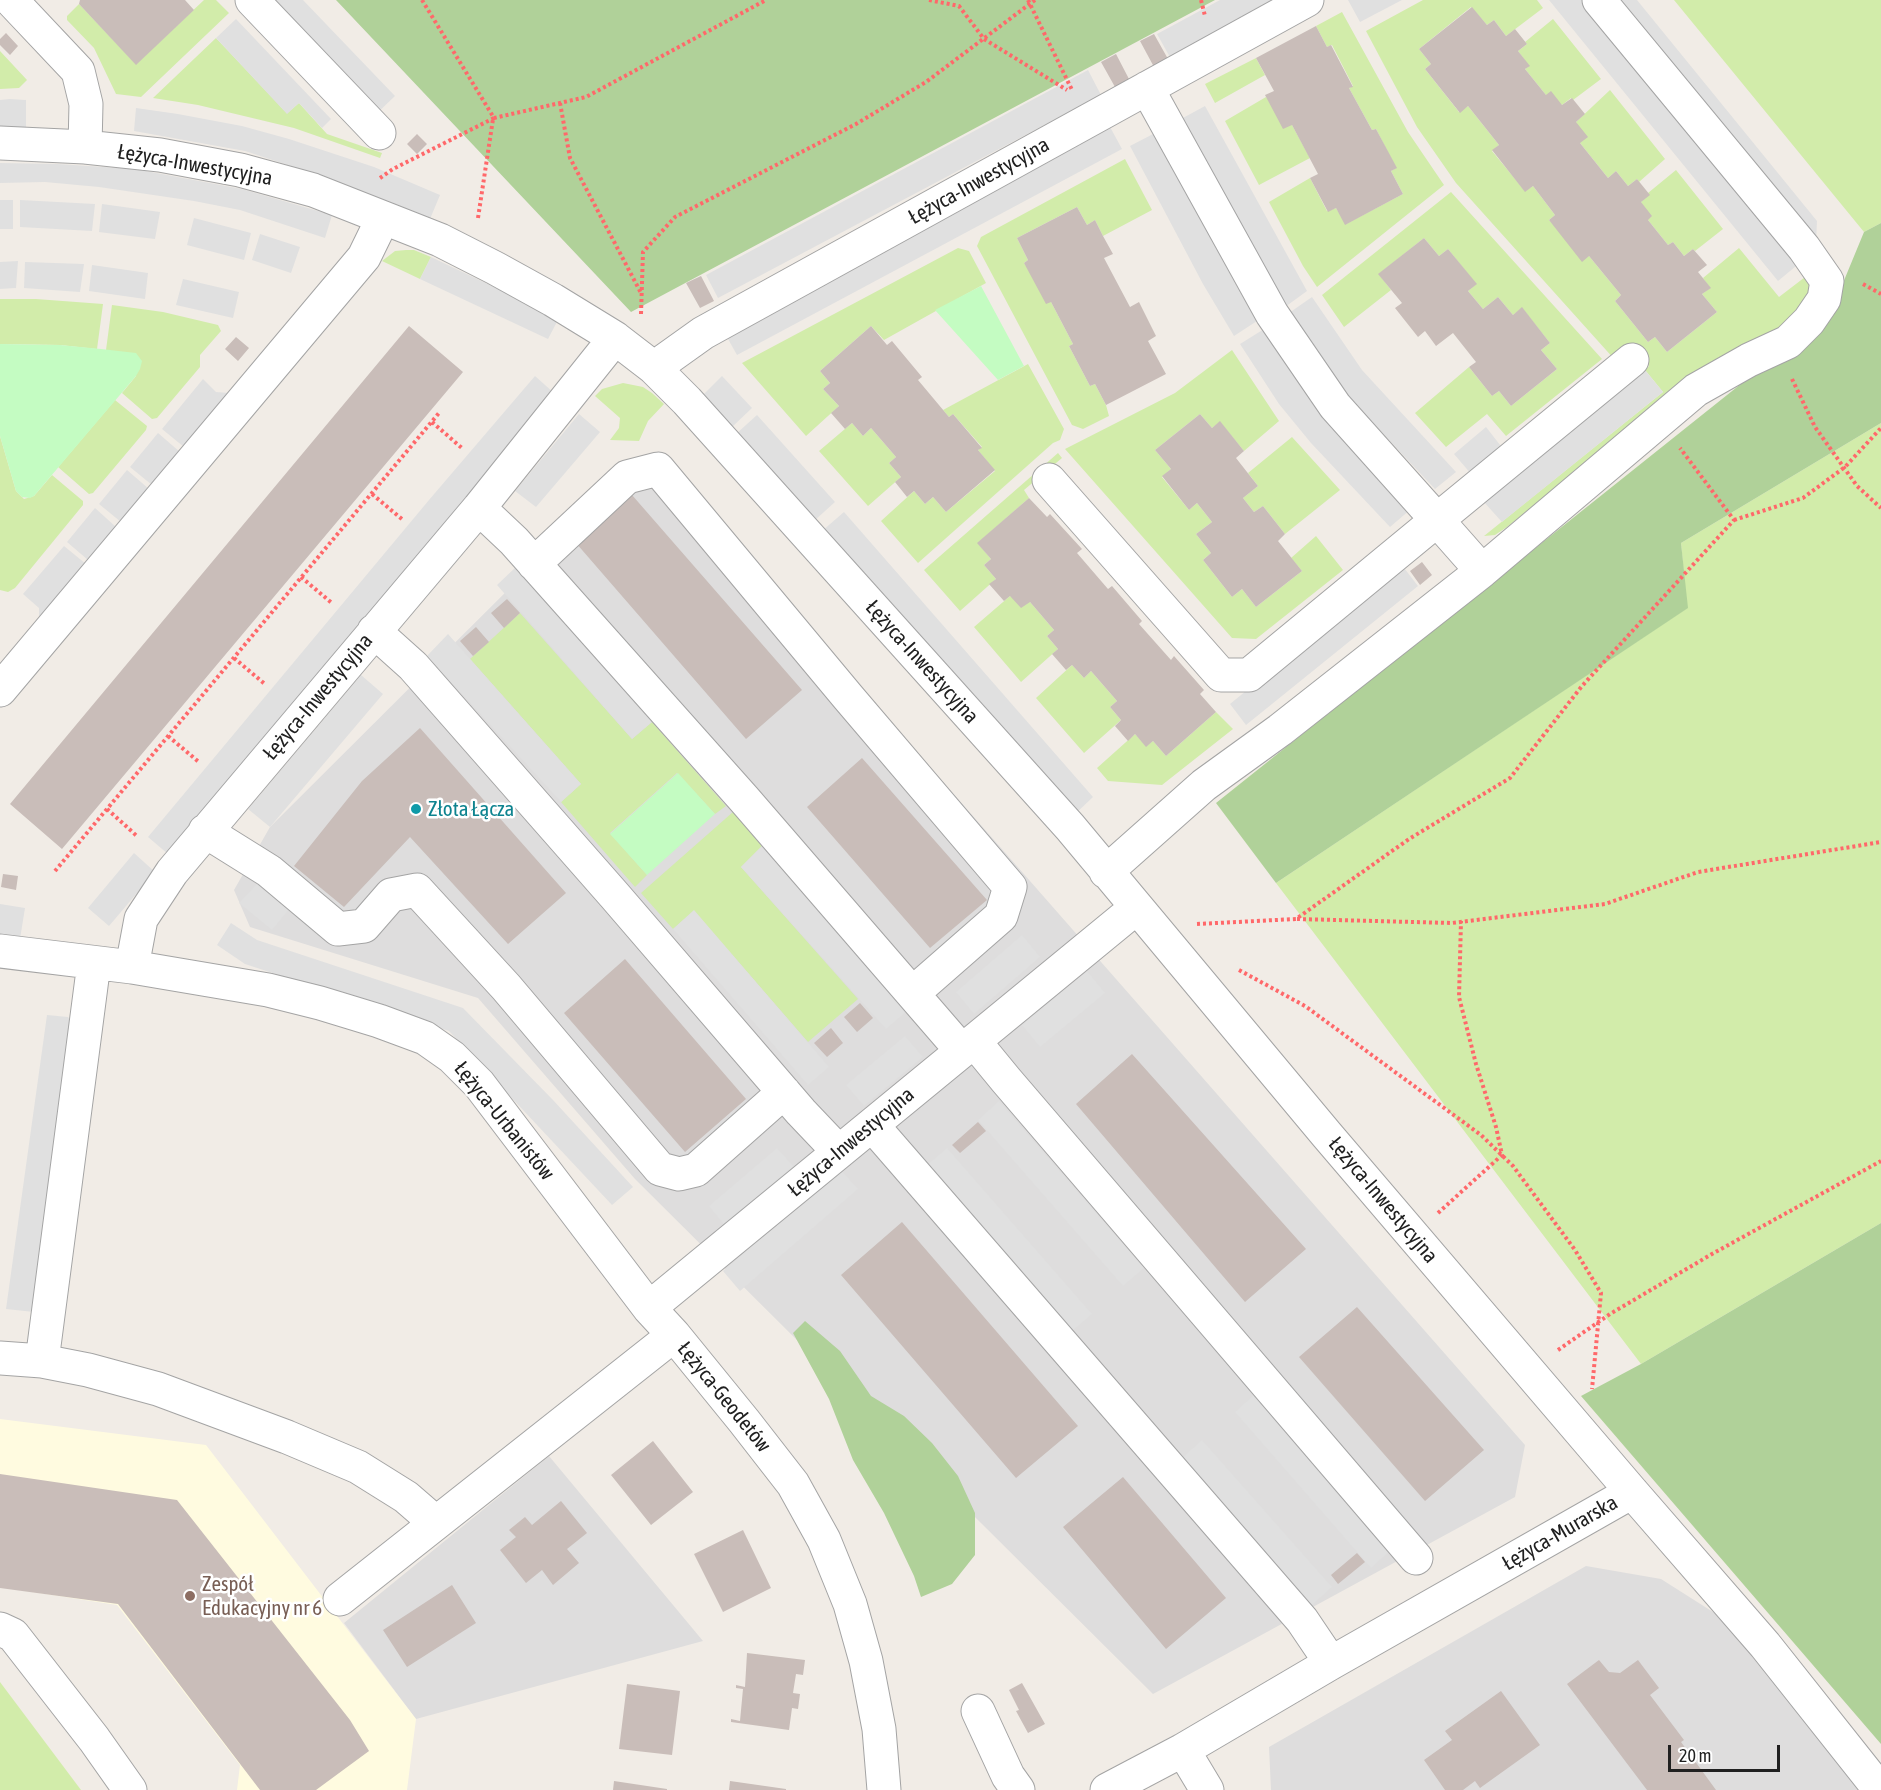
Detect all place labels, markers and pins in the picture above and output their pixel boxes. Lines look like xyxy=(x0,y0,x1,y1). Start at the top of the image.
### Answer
place label: Złota Łącza xyxy=(428,796,514,822)
marker: Złota Łącza xyxy=(409,802,423,816)
place label: Zespół Edukacyjny nr 6 xyxy=(202,1571,322,1621)
marker: Zespół Edukacyjny nr 6 xyxy=(183,1589,197,1603)

